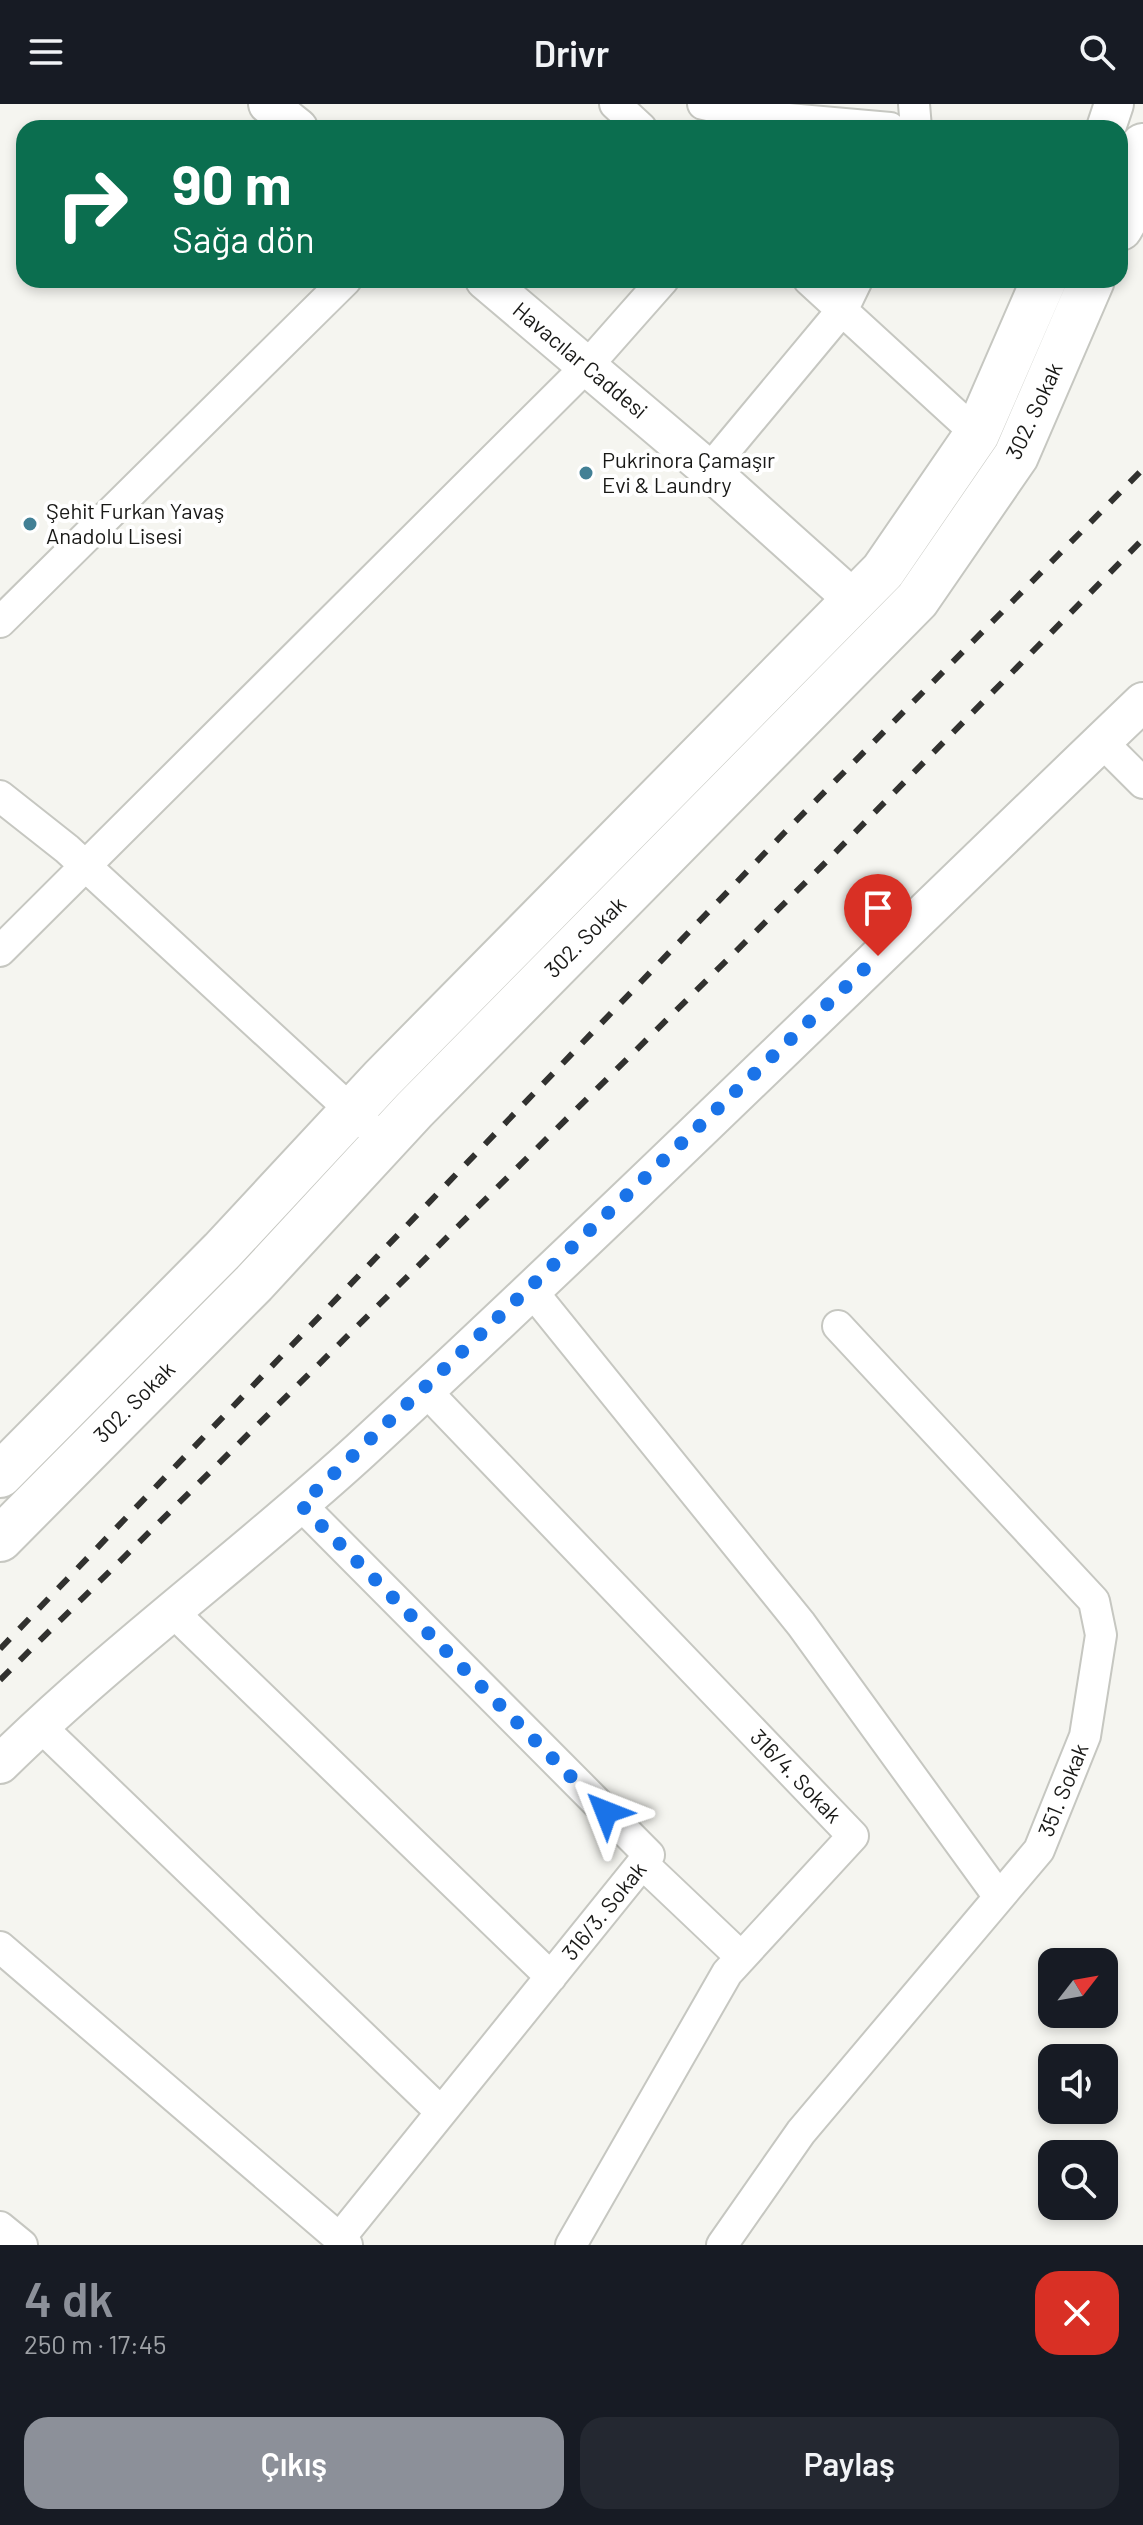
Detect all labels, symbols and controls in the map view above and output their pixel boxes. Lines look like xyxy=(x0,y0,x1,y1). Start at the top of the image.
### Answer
icon: menu xyxy=(24,30,68,74)
icon: search xyxy=(1075,30,1119,74)
text: Drivr xyxy=(534,31,609,74)
text: 90 m xyxy=(172,149,292,216)
icon: right xyxy=(40,152,144,256)
text: Sağa dön xyxy=(172,217,315,260)
street label: Havacılar Caddesi xyxy=(508,296,653,423)
street label: 302. Sokak xyxy=(999,358,1067,463)
place label: Pukrinora Çamaşır Evi & Laundry xyxy=(602,446,775,497)
marker: Pukrinora Çamaşır Evi & Laundry xyxy=(577,464,595,482)
place label: Şehit Furkan Yavaş Anadolu Lisesi xyxy=(46,497,225,548)
marker: Şehit Furkan Yavaş Anadolu Lisesi xyxy=(21,515,39,533)
pin xyxy=(844,874,912,956)
icon: arrive xyxy=(856,886,900,930)
street label: 302. Sokak xyxy=(538,890,630,982)
street label: 302. Sokak xyxy=(87,1355,179,1447)
street label: 316/4. Sokak xyxy=(746,1723,848,1827)
street label: 351. Sokak xyxy=(1032,1739,1093,1840)
position arrow xyxy=(564,1770,648,1854)
street label: 316/3. Sokak xyxy=(556,1856,651,1965)
north arrow xyxy=(1038,1948,1118,2028)
map controls xyxy=(1038,1948,1118,2220)
button: sound xyxy=(1038,2044,1118,2124)
button: search xyxy=(1038,2140,1118,2220)
text: 4 dk xyxy=(24,2269,114,2327)
button: close xyxy=(1035,2271,1119,2355)
text: 250 m · 17:45 xyxy=(24,2328,166,2359)
button: Çıkış xyxy=(24,2417,564,2509)
button: Paylaş xyxy=(580,2417,1119,2509)

